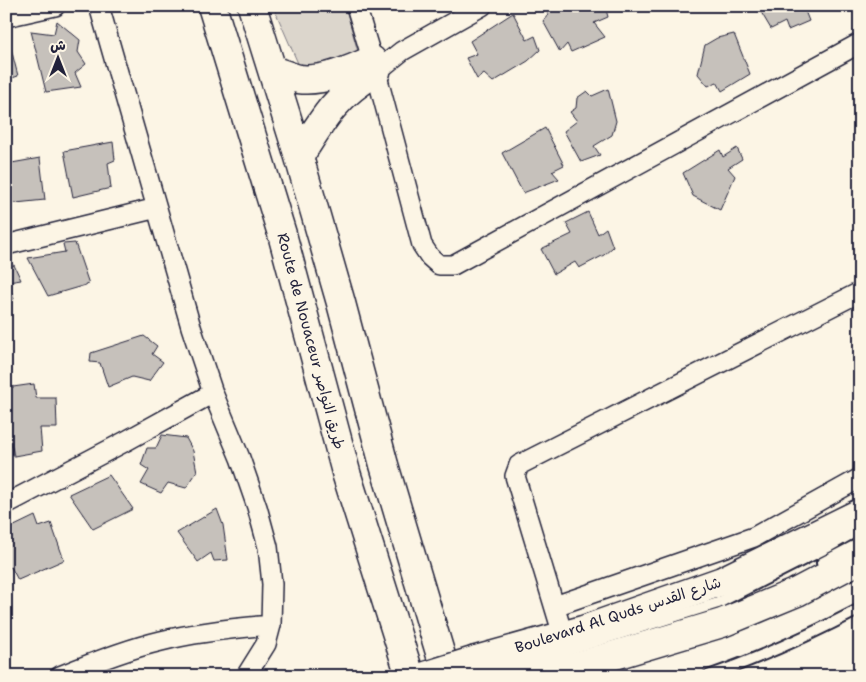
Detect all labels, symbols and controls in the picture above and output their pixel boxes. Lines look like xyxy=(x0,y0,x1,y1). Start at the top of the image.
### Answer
north arrow xyxy=(32,32,82,82)
text: ش xyxy=(50,36,66,54)
street label: Route de Nouaceur طريق النواصر xyxy=(272,231,350,451)
street label: Boulevard Al Quds شارع القدس xyxy=(512,572,724,658)

